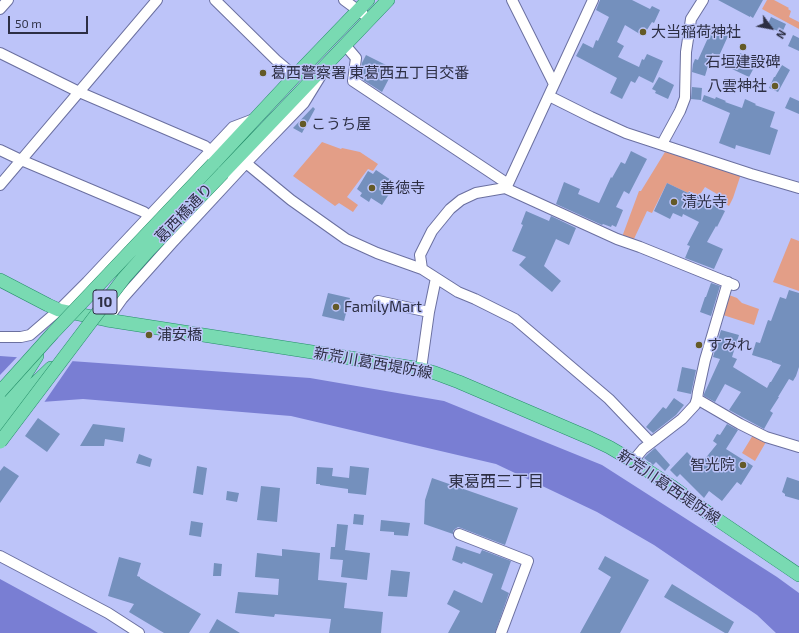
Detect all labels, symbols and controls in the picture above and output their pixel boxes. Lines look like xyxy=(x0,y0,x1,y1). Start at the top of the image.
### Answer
scale bar xyxy=(10,8,90,34)
north arrow xyxy=(751,8,791,48)
text: 50 m xyxy=(15,16,42,30)
place label: 大当稲荷神社 xyxy=(651,23,741,41)
marker: 大当稲荷神社 xyxy=(638,27,648,37)
text: N xyxy=(774,28,789,41)
marker: 石垣建設碑 xyxy=(738,42,748,52)
place label: 石垣建設碑 xyxy=(706,53,780,71)
place label: 葛西警察署 東葛西五丁目交番 xyxy=(271,64,469,82)
marker: 葛西警察署 東葛西五丁目交番 xyxy=(258,68,268,78)
place label: 八雲神社 xyxy=(707,77,767,95)
marker: 八雲神社 xyxy=(770,81,780,91)
place label: こうち屋 xyxy=(311,115,371,133)
marker: こうち屋 xyxy=(298,119,308,129)
place label: 善徳寺 xyxy=(380,179,425,197)
street label: 葛西橋通り xyxy=(151,180,217,246)
marker: 善徳寺 xyxy=(367,183,377,193)
place label: 清光寺 xyxy=(682,193,727,211)
marker: 清光寺 xyxy=(669,197,679,207)
road number: 10 xyxy=(93,290,117,314)
place label: FamilyMart xyxy=(344,298,422,316)
marker: FamilyMart xyxy=(331,302,341,312)
place label: 浦安橋 xyxy=(157,326,202,344)
marker: 浦安橋 xyxy=(144,330,154,340)
place label: すみれ xyxy=(707,336,752,354)
marker: すみれ xyxy=(694,340,704,350)
street label: 新荒川葛西堤防線 xyxy=(312,344,434,382)
street label: 新荒川葛西堤防線 xyxy=(614,446,724,528)
place label: 智光院 xyxy=(690,456,735,474)
marker: 智光院 xyxy=(738,460,748,470)
district label: 東葛西三丁目 xyxy=(448,472,544,492)

